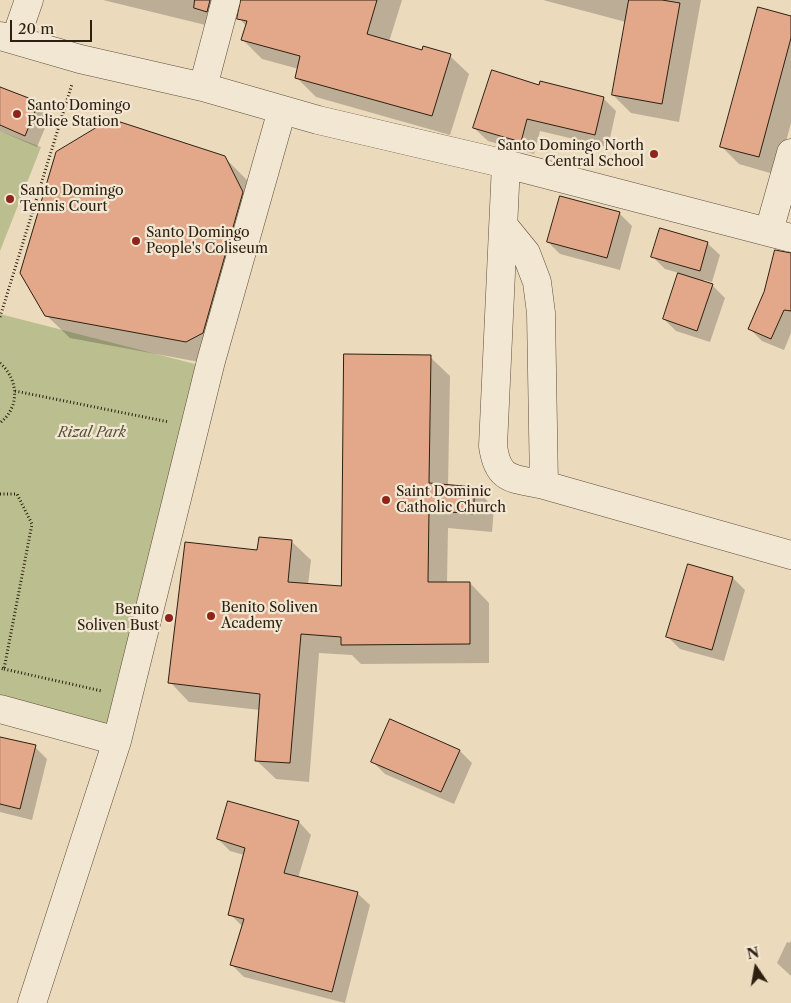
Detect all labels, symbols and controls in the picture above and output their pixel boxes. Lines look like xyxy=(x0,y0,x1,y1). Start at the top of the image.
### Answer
scale bar xyxy=(12,10,95,42)
text: 20 m xyxy=(18,19,54,38)
place label: Santo Domingo Police Station xyxy=(27,98,131,130)
marker: Santo Domingo Police Station xyxy=(11,108,23,120)
place label: Santo Domingo North Central School xyxy=(497,138,644,170)
marker: Santo Domingo North Central School xyxy=(648,148,660,160)
place label: Santo Domingo Tennis Court xyxy=(20,183,124,216)
marker: Santo Domingo Tennis Court xyxy=(4,193,16,205)
place label: Santo Domingo People's Coliseum xyxy=(146,225,268,258)
marker: Santo Domingo People's Coliseum xyxy=(130,235,142,247)
park label: Rizal Park xyxy=(58,425,126,441)
place label: Saint Dominic Catholic Church xyxy=(396,484,506,516)
marker: Saint Dominic Catholic Church xyxy=(380,494,392,506)
place label: Benito Soliven Academy xyxy=(221,600,318,632)
place label: Benito Soliven Bust xyxy=(77,602,159,634)
marker: Benito Soliven Academy xyxy=(205,610,217,622)
marker: Benito Soliven Bust xyxy=(163,612,175,624)
north arrow xyxy=(731,943,781,993)
text: N xyxy=(745,943,761,963)

